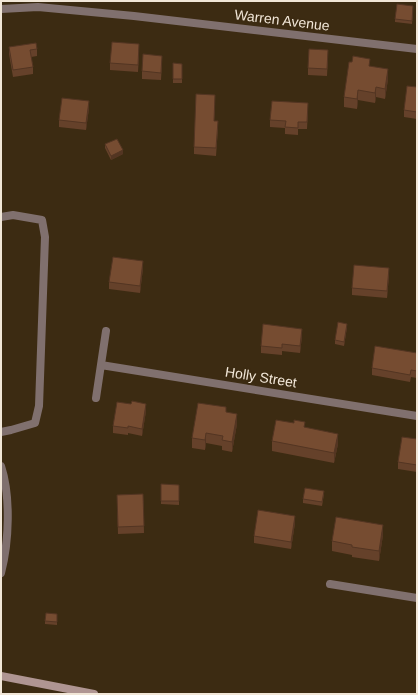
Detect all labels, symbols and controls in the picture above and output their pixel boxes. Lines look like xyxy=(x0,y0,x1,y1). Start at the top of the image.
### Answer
street label: Warren Avenue xyxy=(234,6,331,34)
street label: Holly Street xyxy=(224,363,298,391)

